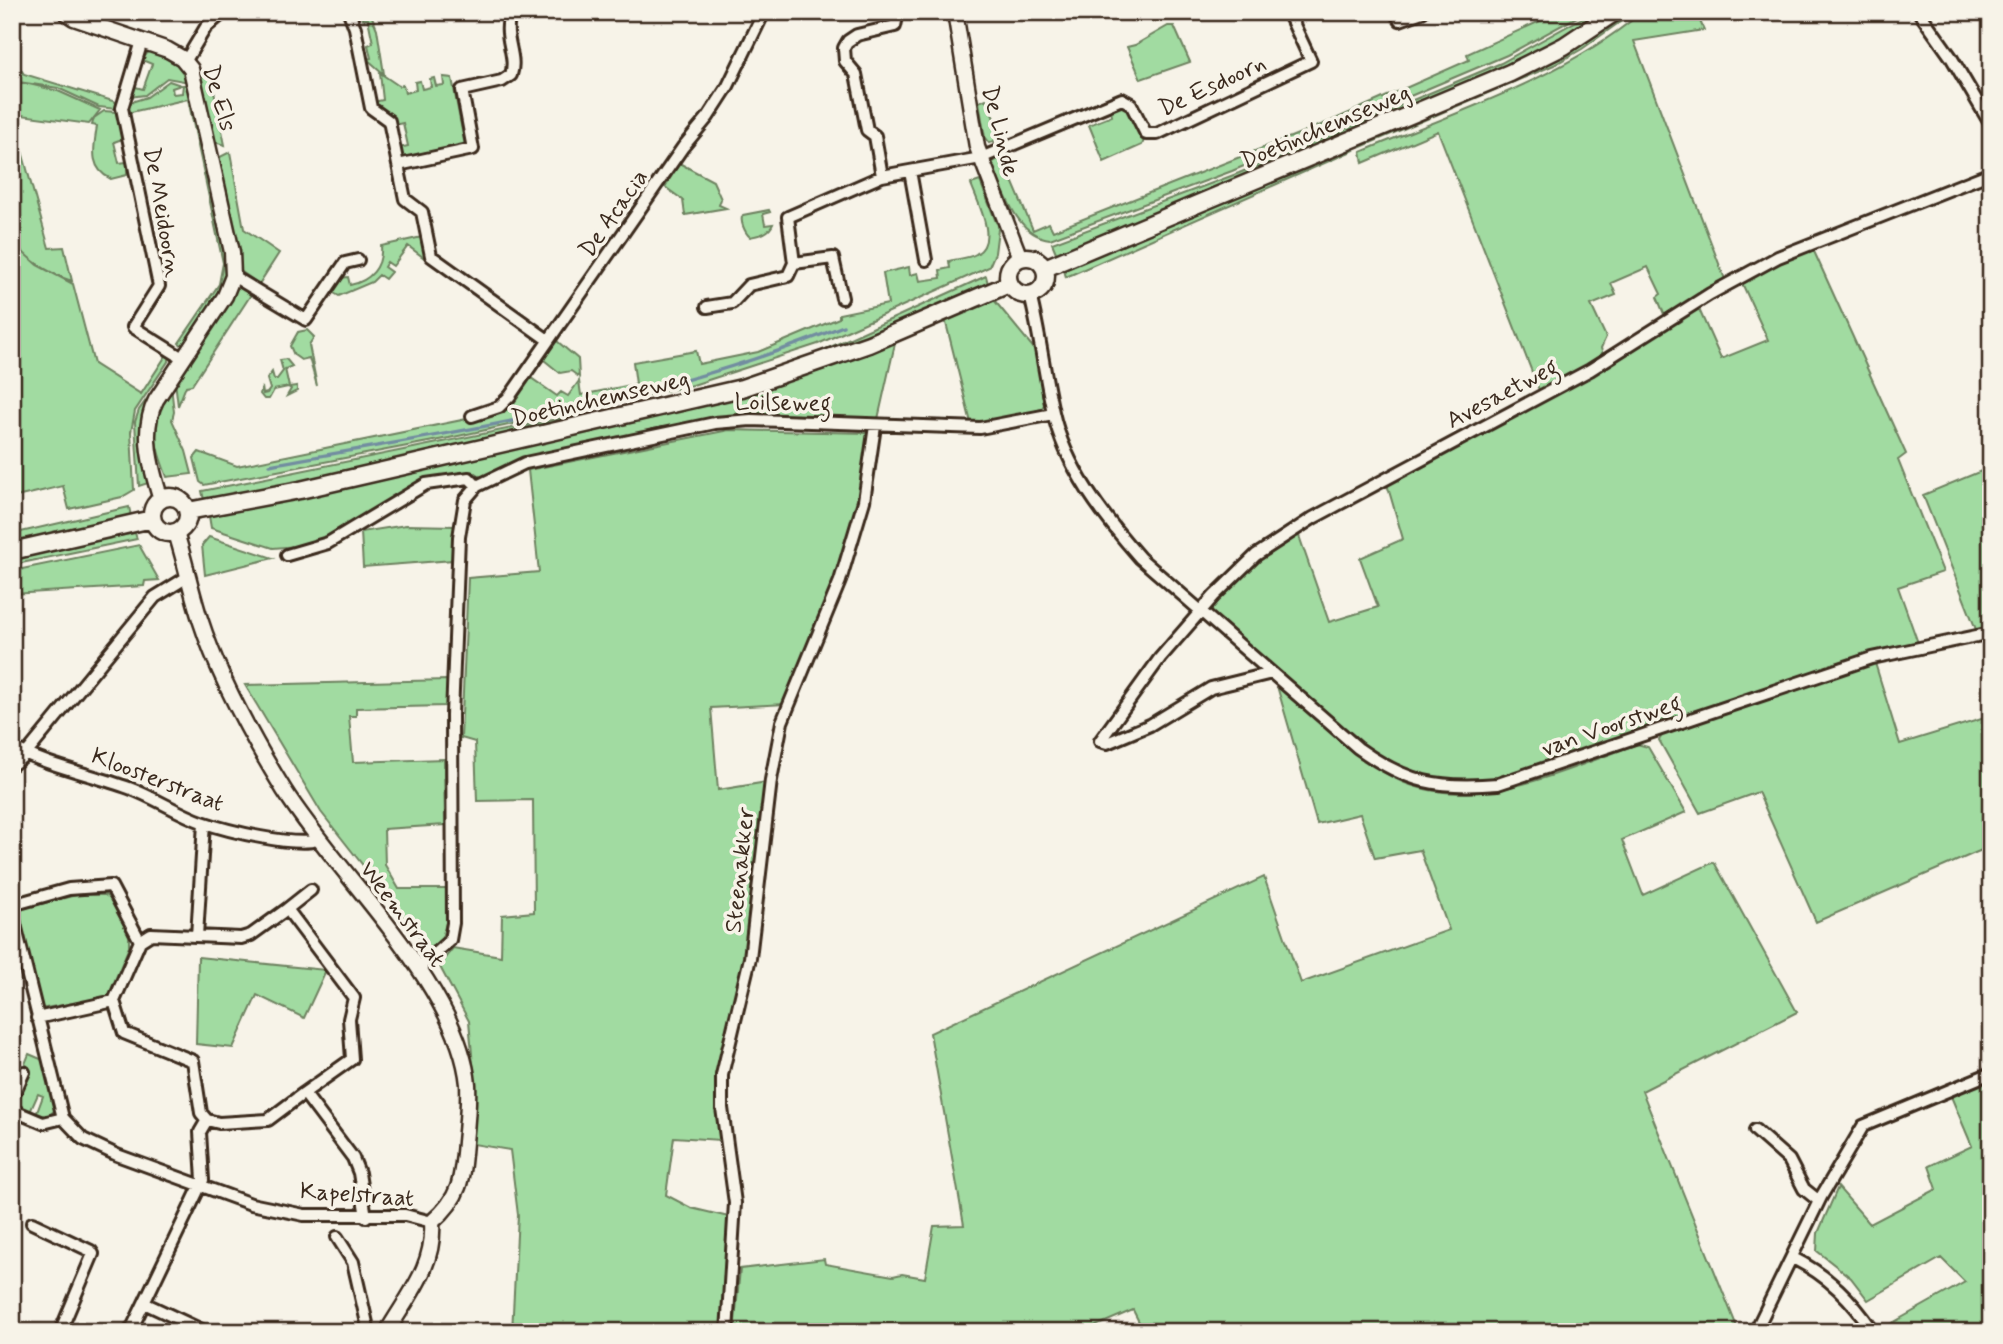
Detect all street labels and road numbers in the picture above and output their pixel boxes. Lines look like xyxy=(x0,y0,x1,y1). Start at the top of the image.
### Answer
street label: De Esdoorn xyxy=(1154,48,1271,125)
street label: De Els xyxy=(194,62,243,135)
street label: Doetinchemseweg xyxy=(1236,78,1415,177)
street label: De Linde xyxy=(973,83,1026,180)
street label: De Meidoorn xyxy=(135,145,188,280)
street label: De Acacia xyxy=(573,164,656,264)
street label: Avesaetweg xyxy=(1441,352,1566,439)
street label: Doetinchemseweg xyxy=(508,364,692,435)
street label: Loilseweg xyxy=(734,387,832,423)
street label: van Voorstweg xyxy=(1537,688,1687,768)
street label: Kloosterstraat xyxy=(87,741,228,820)
street label: Steenakker xyxy=(718,805,763,934)
street label: Weemstraat xyxy=(352,856,452,974)
street label: Kapelstraat xyxy=(299,1176,415,1215)

